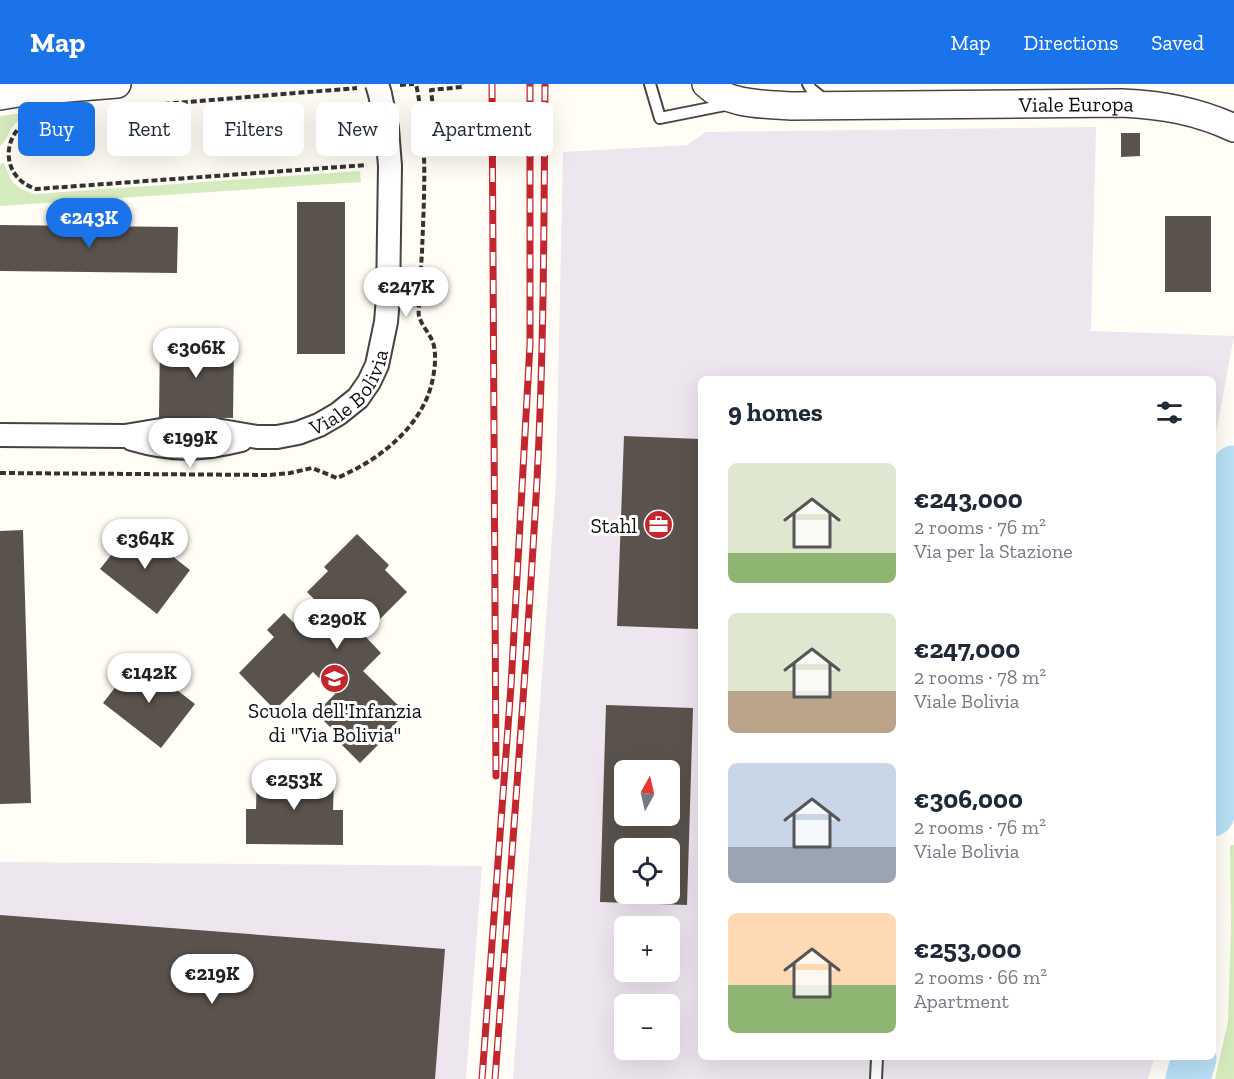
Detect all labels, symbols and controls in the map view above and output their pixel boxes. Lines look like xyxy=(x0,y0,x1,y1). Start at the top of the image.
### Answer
text: Map xyxy=(30,26,85,59)
text: Map xyxy=(951,30,991,55)
text: Directions xyxy=(1024,30,1118,55)
text: Saved xyxy=(1151,30,1204,55)
street label: Viale Europa xyxy=(1018,90,1135,116)
chip: Buy xyxy=(18,102,95,156)
chip: Rent xyxy=(107,102,191,156)
chip: Filters xyxy=(203,102,304,156)
chip: New xyxy=(316,102,399,156)
chip: Apartment xyxy=(411,102,553,156)
pin: €243K xyxy=(47,198,131,249)
text: €243K xyxy=(60,205,118,229)
pin: €247K xyxy=(364,267,448,318)
text: €247K xyxy=(378,274,434,298)
pin: €306K xyxy=(154,328,238,379)
text: €306K xyxy=(167,335,225,359)
street label: Viale Bolivia xyxy=(305,347,392,440)
text: 9 homes xyxy=(728,396,823,428)
icon: filters xyxy=(1153,396,1186,429)
pin: €199K xyxy=(148,418,232,469)
text: €199K xyxy=(163,425,217,449)
text: €243,000 xyxy=(914,483,1023,515)
icon: home xyxy=(776,487,848,559)
office icon: Stahl xyxy=(642,509,674,541)
place label: Stahl xyxy=(591,513,637,538)
text: 2 rooms · 76 m² xyxy=(914,515,1046,539)
pin: €364K xyxy=(103,519,187,570)
text: €364K xyxy=(116,526,174,550)
text: Via per la Stazione xyxy=(914,539,1073,563)
pin: €290K xyxy=(295,599,379,650)
text: €290K xyxy=(308,606,366,630)
text: €247,000 xyxy=(914,633,1020,665)
icon: home xyxy=(776,637,848,709)
pin: €142K xyxy=(107,653,191,704)
text: €142K xyxy=(121,660,177,684)
school or university icon: Scuola dell'Infanzia di "Via Bolivia" xyxy=(319,663,351,695)
text: 2 rooms · 78 m² xyxy=(914,665,1046,689)
text: Viale Bolivia xyxy=(914,689,1020,713)
place label: Scuola dell'Infanzia di "Via Bolivia" xyxy=(248,698,422,747)
pin: €253K xyxy=(252,760,336,811)
north arrow xyxy=(614,760,680,826)
map controls xyxy=(614,760,680,1060)
text: €253K xyxy=(265,767,323,791)
text: €306,000 xyxy=(914,783,1023,815)
icon: home xyxy=(776,787,848,859)
text: 2 rooms · 76 m² xyxy=(914,815,1046,839)
button: locate xyxy=(614,838,680,904)
text: Viale Bolivia xyxy=(914,839,1020,863)
button: + xyxy=(614,916,680,982)
text: €253,000 xyxy=(914,933,1021,965)
icon: home xyxy=(776,937,848,1009)
pin: €219K xyxy=(170,954,254,1005)
text: €219K xyxy=(185,961,239,985)
text: 2 rooms · 66 m² xyxy=(914,965,1047,989)
text: Apartment xyxy=(914,989,1009,1013)
button: − xyxy=(614,994,680,1060)

